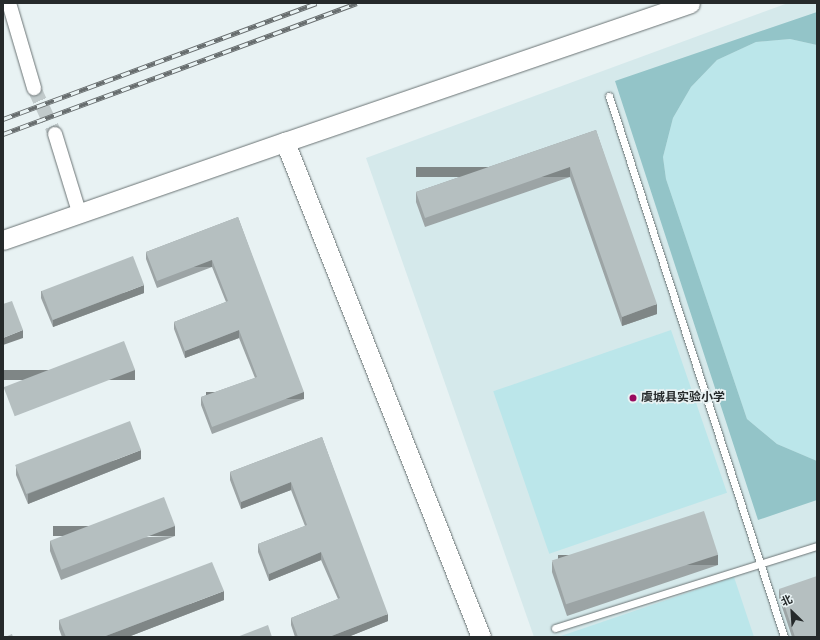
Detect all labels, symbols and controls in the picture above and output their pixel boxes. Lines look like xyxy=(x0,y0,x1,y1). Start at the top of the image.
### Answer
place label: 虞城县实验小学 xyxy=(641,391,725,405)
marker: 虞城县实验小学 xyxy=(628,393,638,403)
north arrow xyxy=(772,592,812,632)
text: 北 xyxy=(779,593,794,608)

